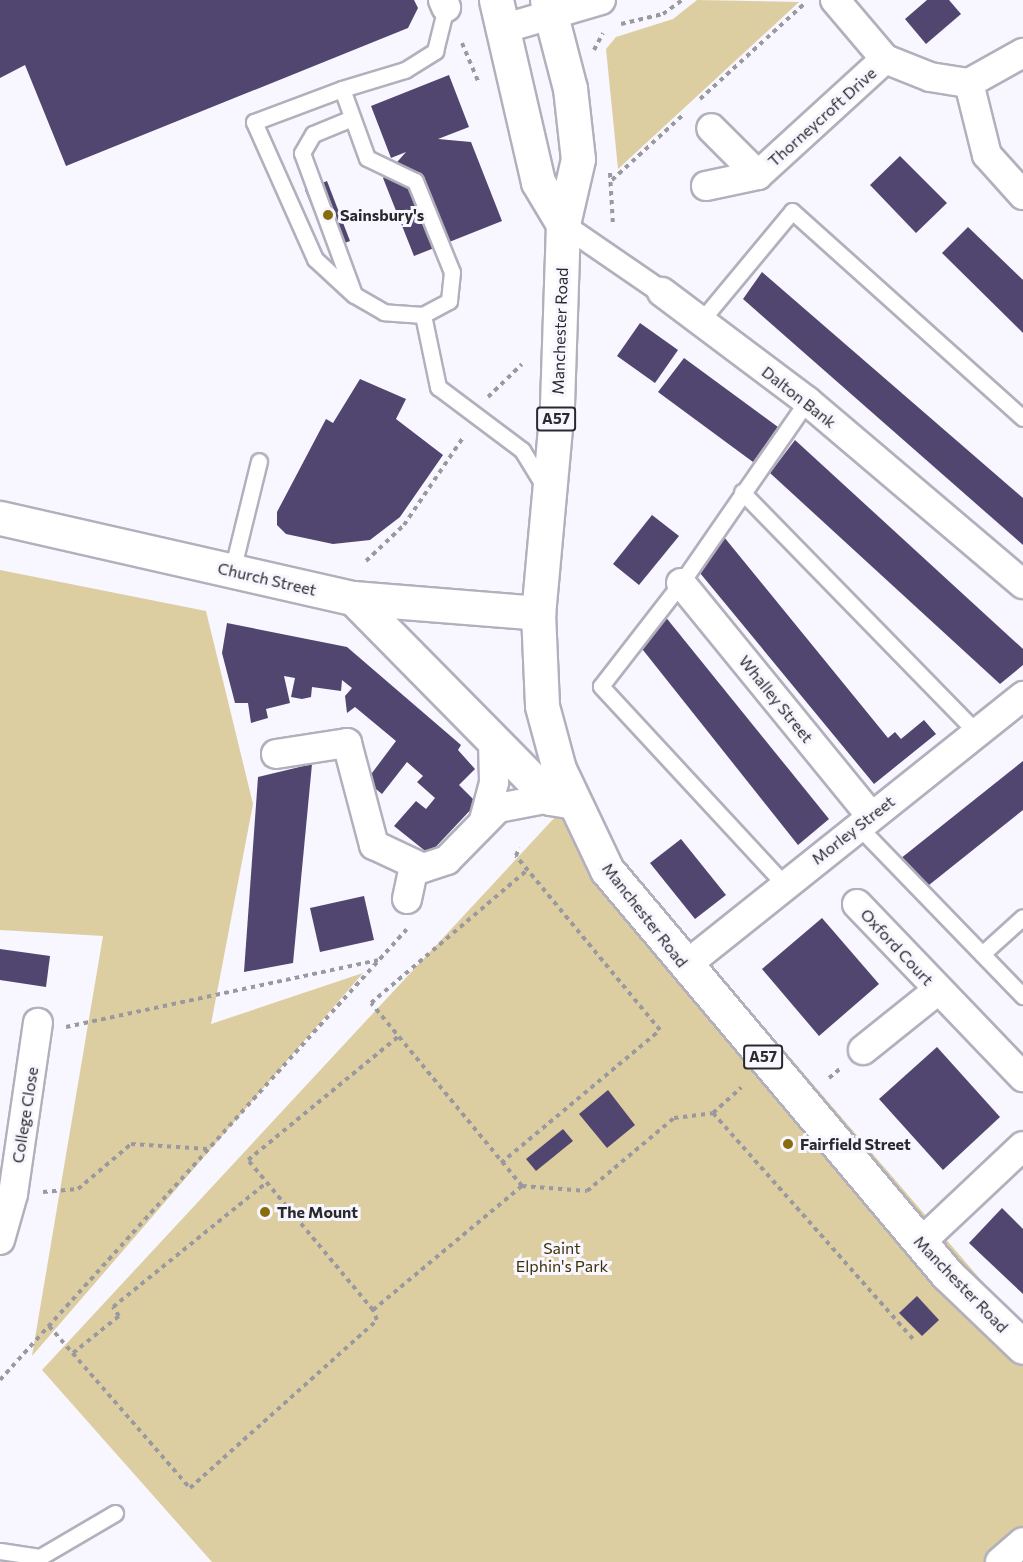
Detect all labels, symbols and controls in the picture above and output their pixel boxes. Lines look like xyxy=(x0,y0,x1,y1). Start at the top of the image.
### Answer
street label: Thorneycroft Drive xyxy=(764,63,880,171)
place label: Sainsbury's xyxy=(340,205,424,225)
marker: Sainsbury's xyxy=(321,208,335,222)
street label: Manchester Road xyxy=(548,267,572,395)
street label: Dalton Bank xyxy=(758,362,840,432)
road number: A57 xyxy=(535,407,577,431)
street label: Church Street xyxy=(216,558,318,600)
street label: Whalley Street xyxy=(735,651,817,747)
street label: Morley Street xyxy=(808,792,898,868)
street label: Manchester Road xyxy=(598,859,692,971)
street label: Oxford Court xyxy=(857,905,937,989)
road number: A57 xyxy=(742,1045,784,1069)
street label: College Close xyxy=(8,1065,42,1165)
place label: Fairfield Street xyxy=(800,1134,911,1154)
marker: Fairfield Street xyxy=(781,1137,795,1151)
place label: The Mount xyxy=(277,1202,358,1222)
marker: The Mount xyxy=(258,1205,272,1219)
street label: Manchester Road xyxy=(910,1232,1012,1336)
park label: Saint Elphin's Park xyxy=(516,1238,608,1276)

